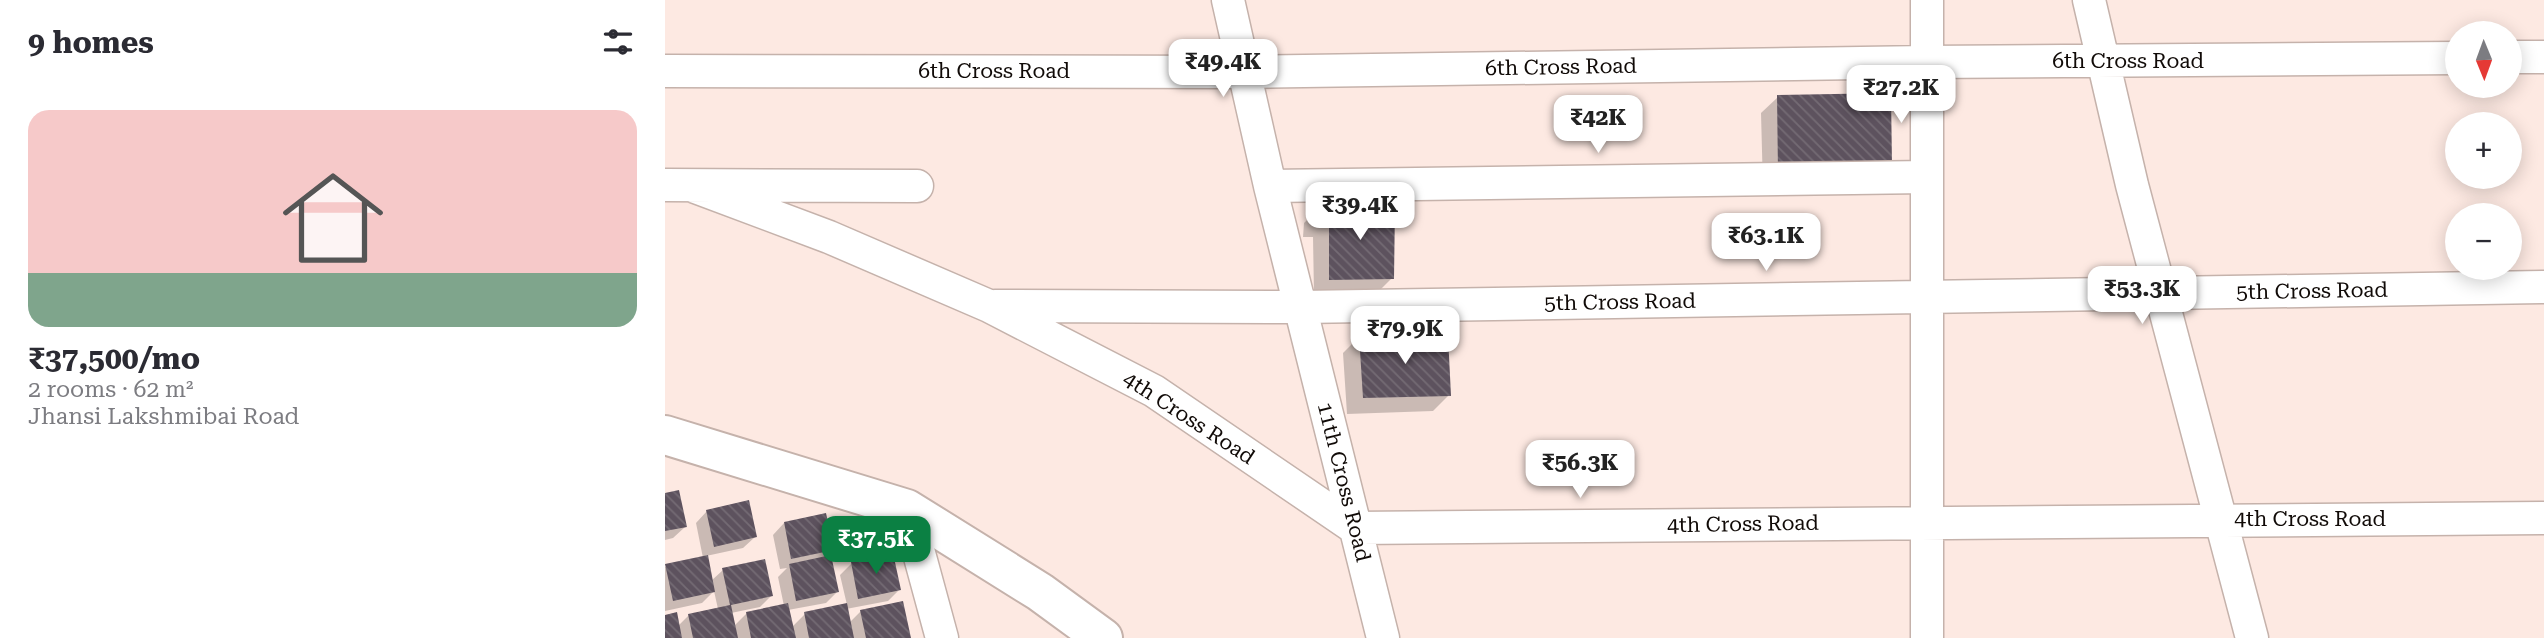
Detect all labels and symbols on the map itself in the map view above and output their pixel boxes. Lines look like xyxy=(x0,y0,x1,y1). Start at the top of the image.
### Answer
north arrow xyxy=(2445,21,2522,98)
pin: ₹49.4K xyxy=(1166,40,1280,99)
street label: 6th Cross Road xyxy=(2052,49,2204,73)
street label: 6th Cross Road xyxy=(1485,54,1638,80)
street label: 6th Cross Road xyxy=(918,59,1070,83)
pin: ₹27.2K xyxy=(1844,66,1958,125)
pin: ₹42K xyxy=(1557,96,1639,155)
pin: ₹39.4K xyxy=(1303,182,1417,242)
pin: ₹63.1K xyxy=(1709,214,1823,273)
pin: ₹53.3K xyxy=(2085,266,2199,326)
street label: 5th Cross Road xyxy=(2236,278,2389,304)
street label: 5th Cross Road xyxy=(1544,289,1697,315)
pin: ₹79.9K xyxy=(1348,306,1462,366)
street label: 4th Cross Road xyxy=(1119,367,1260,470)
street label: 11th Cross Road xyxy=(1313,400,1376,565)
pin: ₹56.3K xyxy=(1523,440,1637,500)
street label: 4th Cross Road xyxy=(2234,507,2386,531)
street label: 4th Cross Road xyxy=(1667,511,1820,537)
pin: ₹37.5K xyxy=(819,516,933,576)

